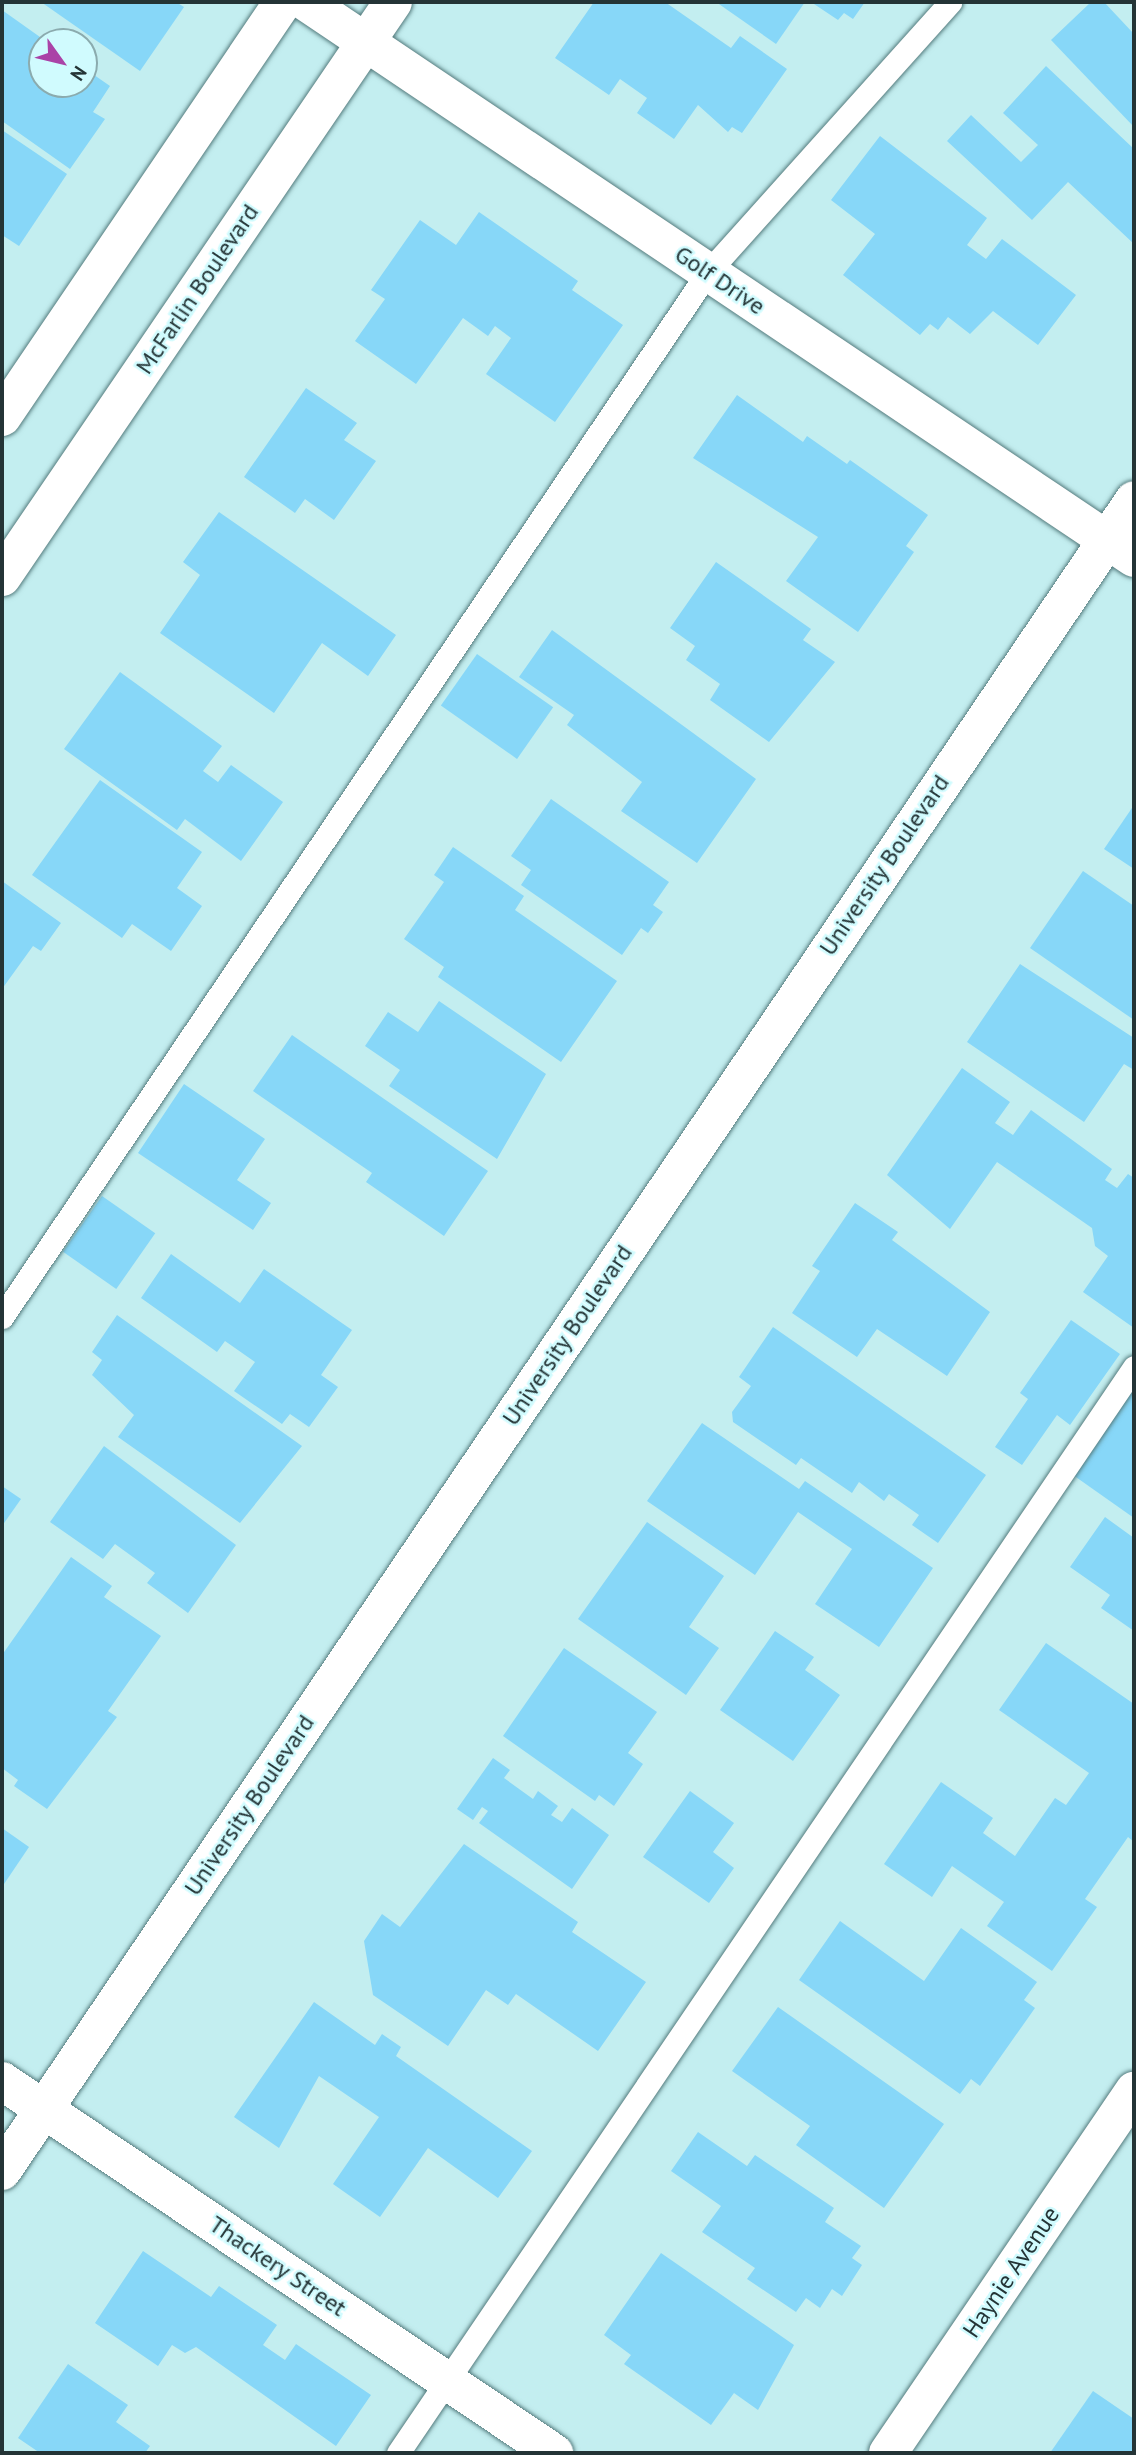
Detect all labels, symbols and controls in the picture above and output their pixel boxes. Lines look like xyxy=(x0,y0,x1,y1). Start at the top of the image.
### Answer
north arrow xyxy=(28,28,98,98)
text: N xyxy=(65,62,92,86)
street label: McFarlin Boulevard xyxy=(130,199,264,379)
street label: Golf Drive xyxy=(669,239,771,321)
street label: University Boulevard xyxy=(813,769,955,961)
street label: University Boulevard xyxy=(496,1239,638,1431)
street label: University Boulevard xyxy=(178,1709,320,1901)
street label: Haynie Avenue xyxy=(956,2201,1066,2343)
street label: Thackery Street xyxy=(204,2209,352,2323)

